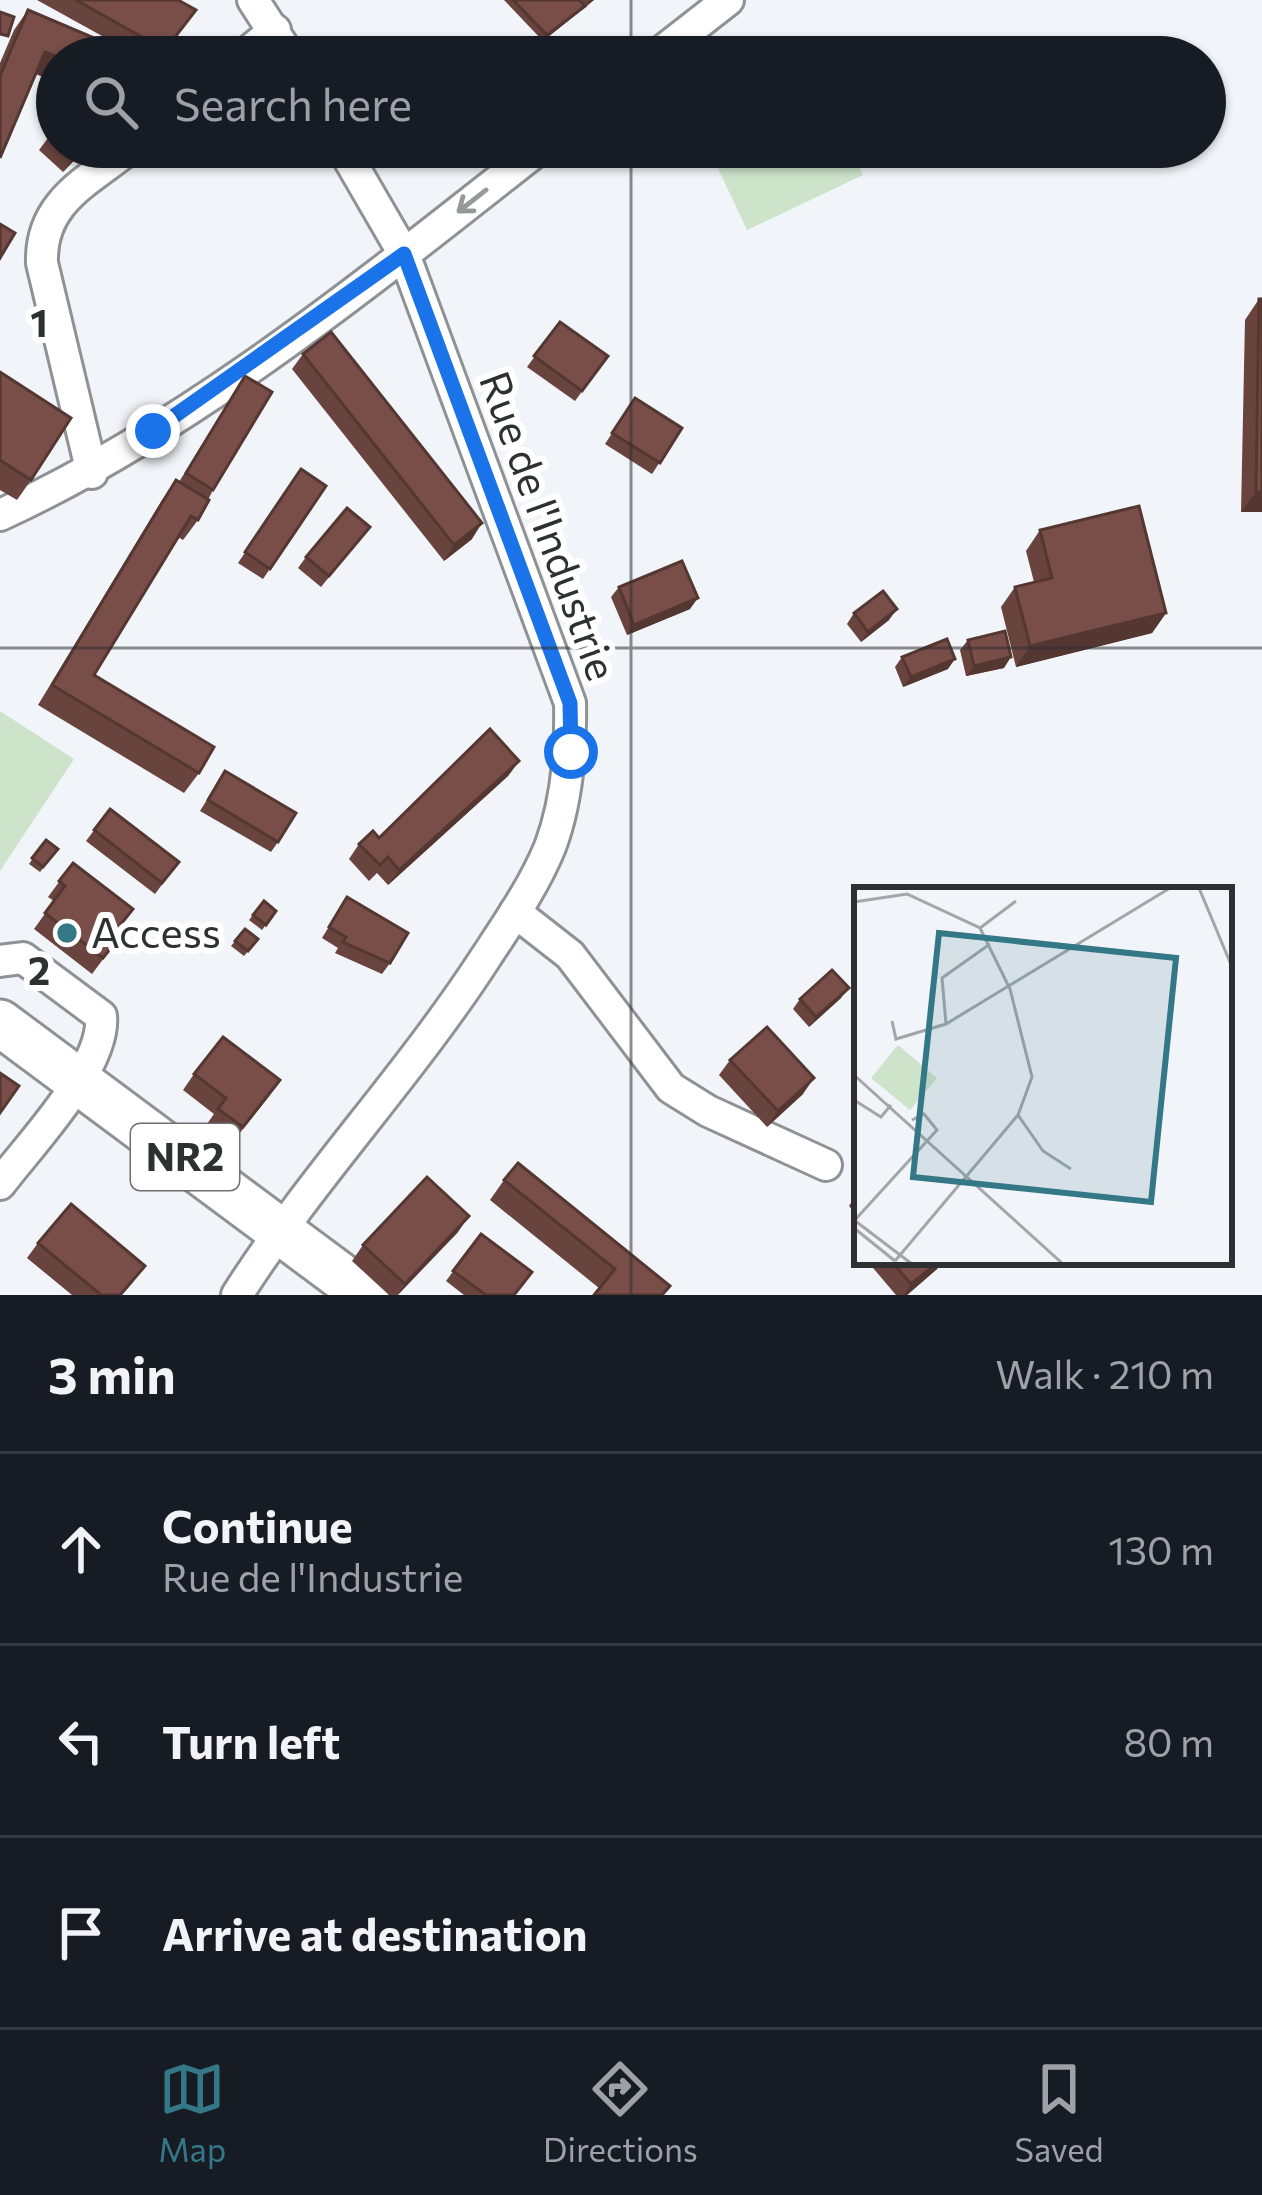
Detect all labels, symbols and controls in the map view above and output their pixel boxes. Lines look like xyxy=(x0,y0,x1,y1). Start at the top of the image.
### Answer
search box xyxy=(36,36,1226,168)
icon: search xyxy=(78,69,144,135)
text: Search here xyxy=(174,75,412,130)
one-way arrow xyxy=(457,187,489,214)
text: 1 xyxy=(30,297,48,345)
street label: Rue de l'Industrie xyxy=(470,364,630,687)
route end xyxy=(126,404,180,458)
route start xyxy=(544,725,598,779)
inset map xyxy=(854,887,1232,1265)
place label: Access xyxy=(91,905,221,957)
marker: Access xyxy=(54,920,80,946)
text: 2 xyxy=(28,945,50,993)
road number: NR2 xyxy=(131,1124,239,1190)
text: 3 min xyxy=(48,1342,176,1405)
text: Walk · 210 m xyxy=(995,1349,1214,1397)
text: Continue xyxy=(162,1497,353,1552)
icon: ahead xyxy=(48,1516,114,1582)
text: 130 m xyxy=(1108,1525,1214,1573)
text: Rue de l'Industrie xyxy=(162,1552,463,1600)
icon: left xyxy=(48,1708,114,1774)
text: Turn left xyxy=(162,1713,340,1768)
text: 80 m xyxy=(1123,1717,1214,1765)
icon: arrive xyxy=(48,1900,114,1966)
text: Arrive at destination xyxy=(162,1905,588,1960)
tab: Map xyxy=(158,2056,226,2169)
tab: Directions xyxy=(543,2056,698,2169)
tab: Saved xyxy=(1015,2056,1104,2169)

